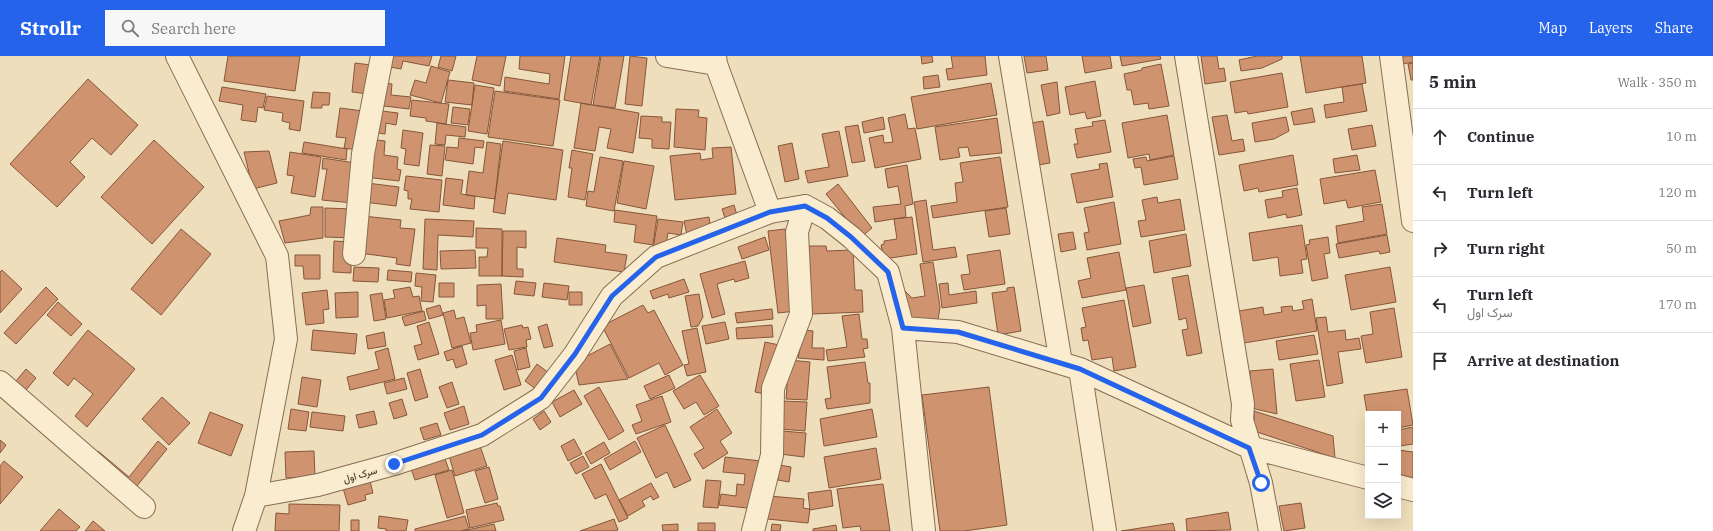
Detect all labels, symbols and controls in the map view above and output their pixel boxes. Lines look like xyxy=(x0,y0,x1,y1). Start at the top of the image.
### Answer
search box xyxy=(105,10,385,46)
text: Strollr xyxy=(20,16,81,40)
icon: search xyxy=(119,17,141,39)
text: Search here xyxy=(151,19,236,38)
text: Map xyxy=(1539,19,1567,37)
text: Layers xyxy=(1589,19,1633,37)
text: Share xyxy=(1655,19,1693,37)
text: 5 min xyxy=(1429,71,1477,93)
text: Walk · 350 m xyxy=(1618,74,1697,91)
icon: ahead xyxy=(1429,126,1451,148)
text: Continue xyxy=(1467,127,1534,146)
text: 10 m xyxy=(1666,128,1697,145)
icon: left xyxy=(1429,182,1451,204)
text: Turn left xyxy=(1467,183,1533,202)
text: 120 m xyxy=(1658,184,1697,201)
icon: right xyxy=(1429,238,1451,260)
text: Turn right xyxy=(1467,239,1545,258)
text: 50 m xyxy=(1666,240,1697,257)
text: Turn left xyxy=(1467,285,1533,304)
icon: left xyxy=(1429,294,1451,316)
text: 170 m xyxy=(1658,296,1697,313)
text: سرک اول xyxy=(1467,304,1513,321)
icon: arrive xyxy=(1429,350,1451,372)
text: Arrive at destination xyxy=(1467,351,1619,370)
map controls xyxy=(1365,411,1401,519)
button: + xyxy=(1365,411,1401,447)
button: − xyxy=(1365,447,1401,483)
route end xyxy=(385,455,403,473)
street label: سرک اول xyxy=(341,463,379,486)
route start xyxy=(1252,474,1270,492)
button: layers xyxy=(1365,483,1401,519)

